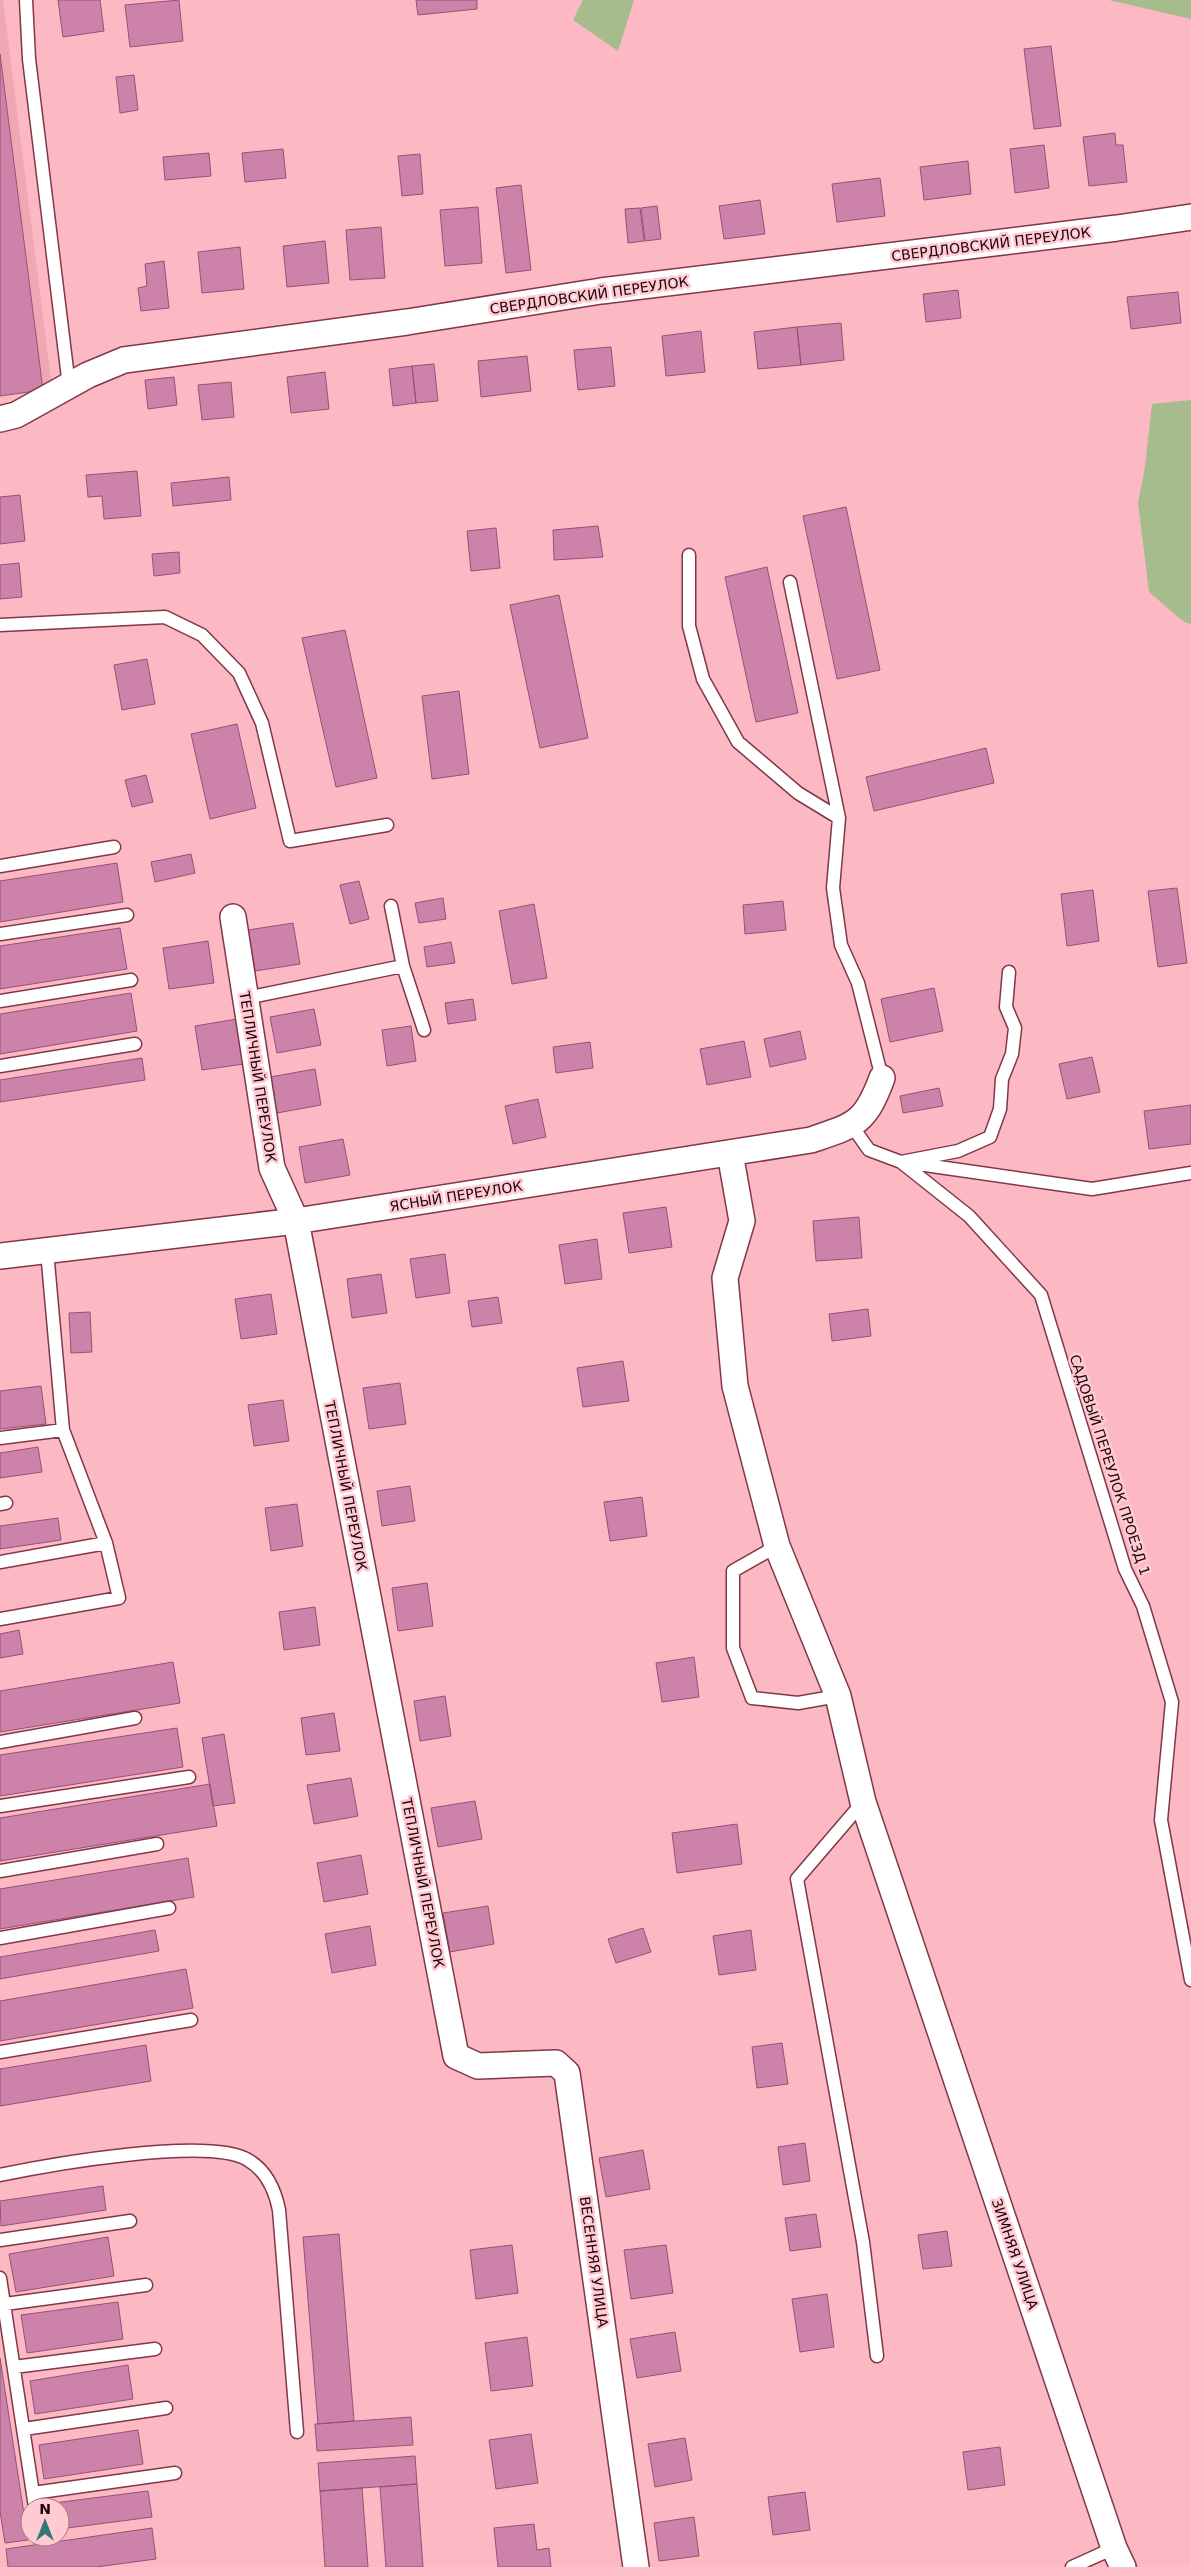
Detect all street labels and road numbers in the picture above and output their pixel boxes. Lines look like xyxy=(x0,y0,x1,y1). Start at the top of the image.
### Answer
street label: СВЕРДЛОВСКИЙ ПЕРЕУЛОК xyxy=(890,223,1092,264)
street label: СВЕРДЛОВСКИЙ ПЕРЕУЛОК xyxy=(488,272,689,317)
street label: ТЕПЛИЧНЫЙ ПЕРЕУЛОК xyxy=(236,989,280,1164)
street label: ЯСНЫЙ ПЕРЕУЛОК xyxy=(388,1177,523,1214)
street label: САДОВЫЙ ПЕРЕУЛОК ПРОЕЗД 1 xyxy=(1067,1352,1154,1578)
street label: ТЕПЛИЧНЫЙ ПЕРЕУЛОК xyxy=(321,1398,371,1572)
street label: ТЕПЛИЧНЫЙ ПЕРЕУЛОК xyxy=(398,1795,448,1969)
street label: ВЕСЕННЯЯ УЛИЦА xyxy=(577,2196,611,2329)
street label: ЗИМНЯЯ УЛИЦА xyxy=(989,2197,1042,2312)

